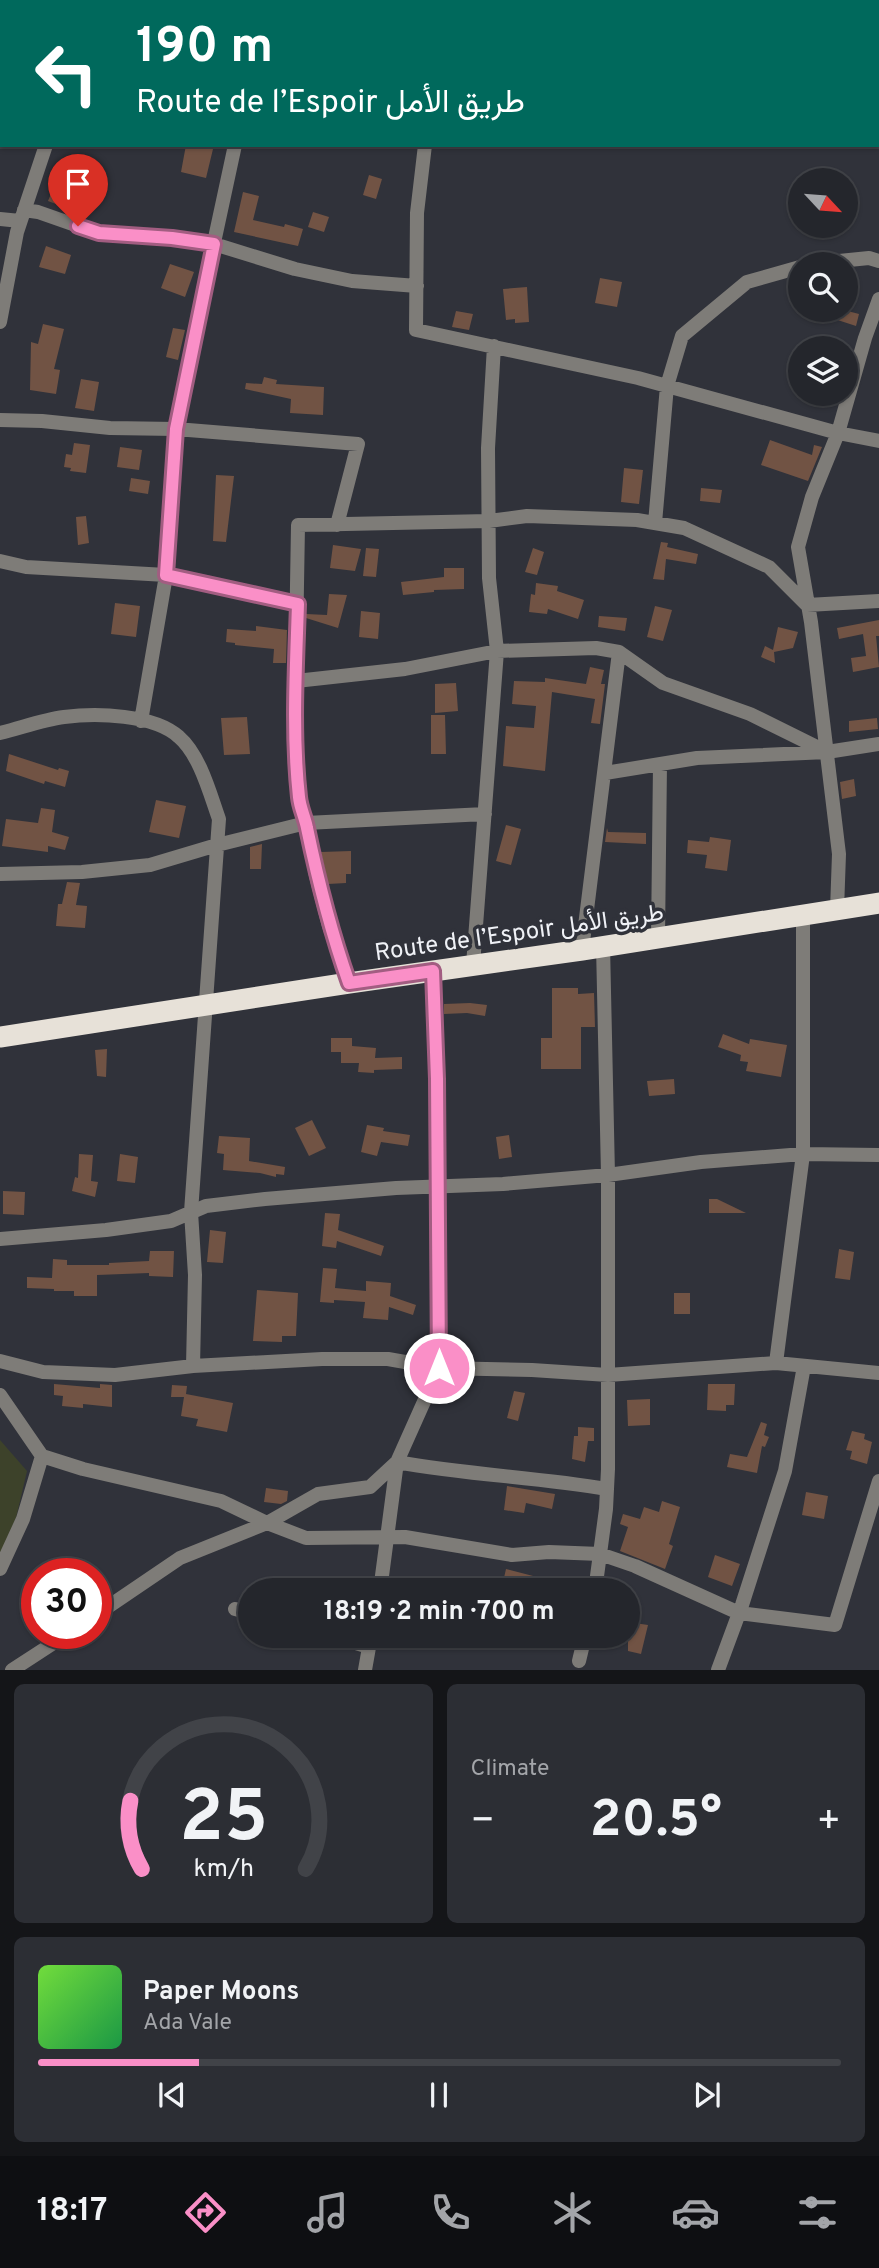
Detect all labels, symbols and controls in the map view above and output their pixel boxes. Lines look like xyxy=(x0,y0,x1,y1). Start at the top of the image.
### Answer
text: 190 m xyxy=(136,18,273,80)
icon: left xyxy=(21,28,112,119)
text: Route de l’Espoir طريق الأمل xyxy=(136,84,525,124)
pin xyxy=(48,154,108,226)
icon: arrive xyxy=(59,165,97,203)
north arrow xyxy=(788,168,858,238)
map controls xyxy=(788,168,858,406)
button: search xyxy=(788,252,858,322)
button: layers xyxy=(788,336,858,406)
street label: Route de l’Espoir طريق الأمل xyxy=(373,898,666,969)
position arrow xyxy=(402,1331,476,1405)
speed limit sign: 30 xyxy=(21,1558,112,1649)
text: 18:19 · 2 min · 700 m xyxy=(324,1596,554,1629)
text: Climate xyxy=(471,1755,549,1784)
text: 25 xyxy=(179,1776,268,1868)
text: 20.5° xyxy=(590,1789,722,1855)
text: − xyxy=(471,1798,495,1847)
text: + xyxy=(816,1798,841,1847)
text: km/h xyxy=(193,1854,254,1886)
text: Paper Moons xyxy=(143,1976,299,2009)
text: Ada Vale xyxy=(143,2009,232,2038)
icon: previous xyxy=(153,2076,191,2114)
icon: pause xyxy=(420,2076,458,2114)
icon: next xyxy=(688,2076,726,2114)
icon: directions xyxy=(181,2188,230,2237)
icon: music xyxy=(303,2188,352,2237)
icon: phone xyxy=(426,2188,475,2237)
icon: climate xyxy=(548,2188,597,2237)
icon: car xyxy=(671,2188,720,2237)
icon: filters xyxy=(793,2188,842,2237)
text: 18:17 xyxy=(37,2192,107,2232)

